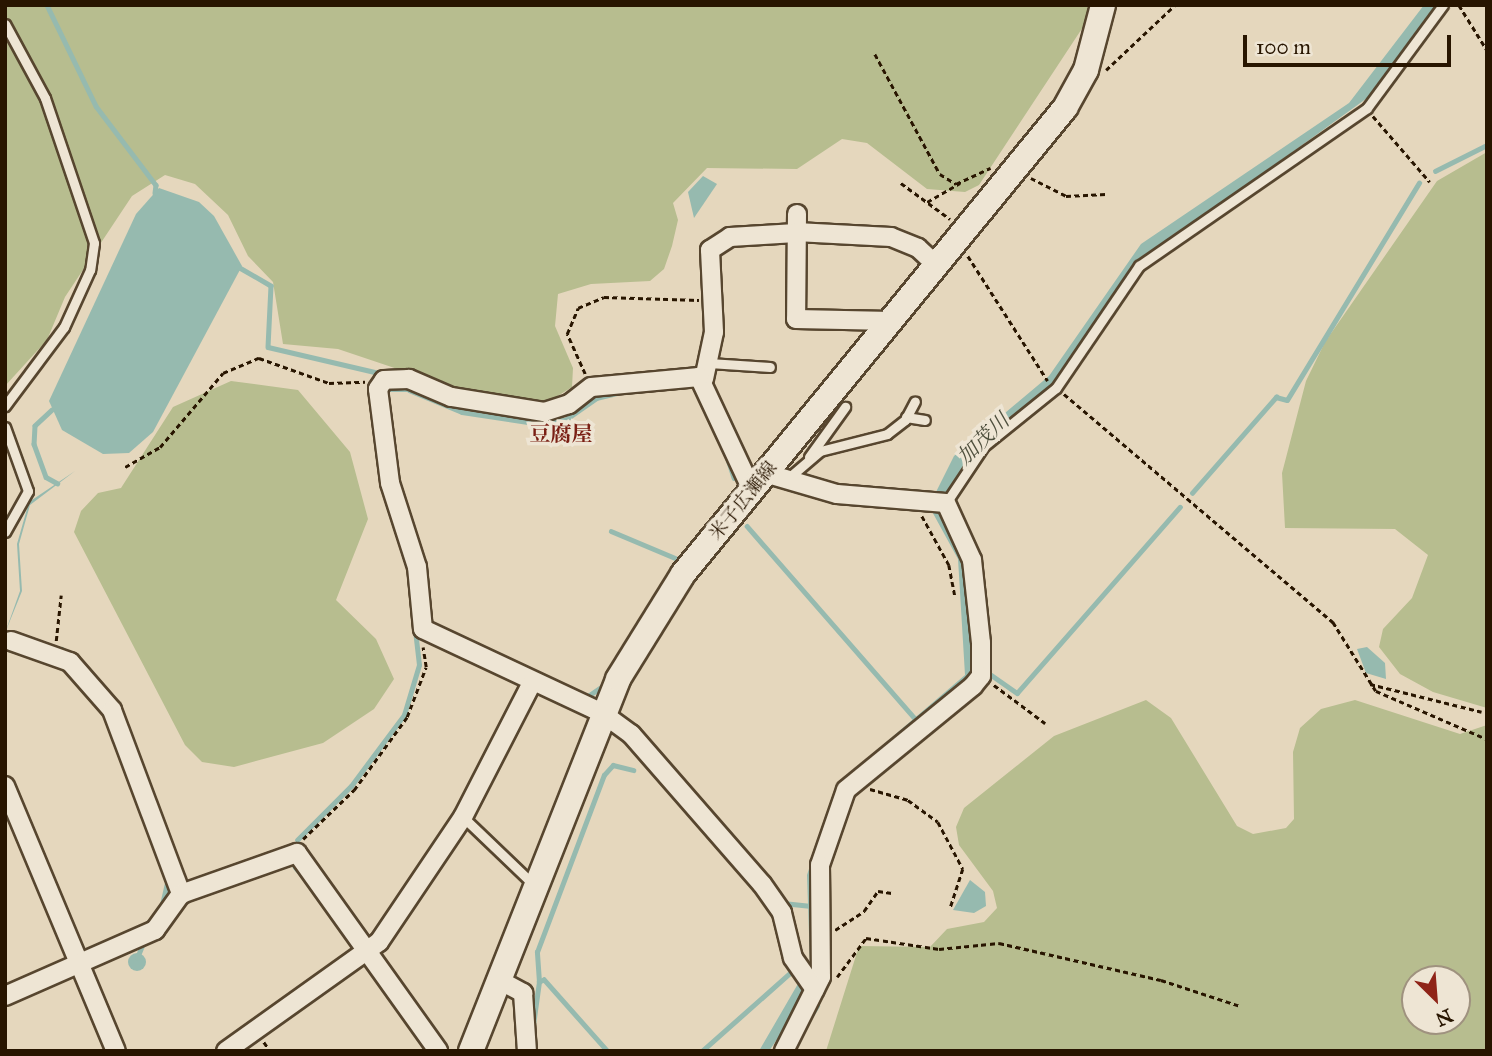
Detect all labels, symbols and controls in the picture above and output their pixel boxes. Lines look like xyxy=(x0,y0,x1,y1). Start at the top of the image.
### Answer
scale bar xyxy=(1247,21,1455,65)
text: 100 m xyxy=(1256,34,1311,60)
water label: 加茂川 xyxy=(952,408,1014,470)
district label: 豆腐屋 xyxy=(530,421,592,447)
street label: 米子広瀬線 xyxy=(704,457,782,545)
north arrow xyxy=(1401,965,1471,1035)
text: N xyxy=(1432,1004,1456,1032)

